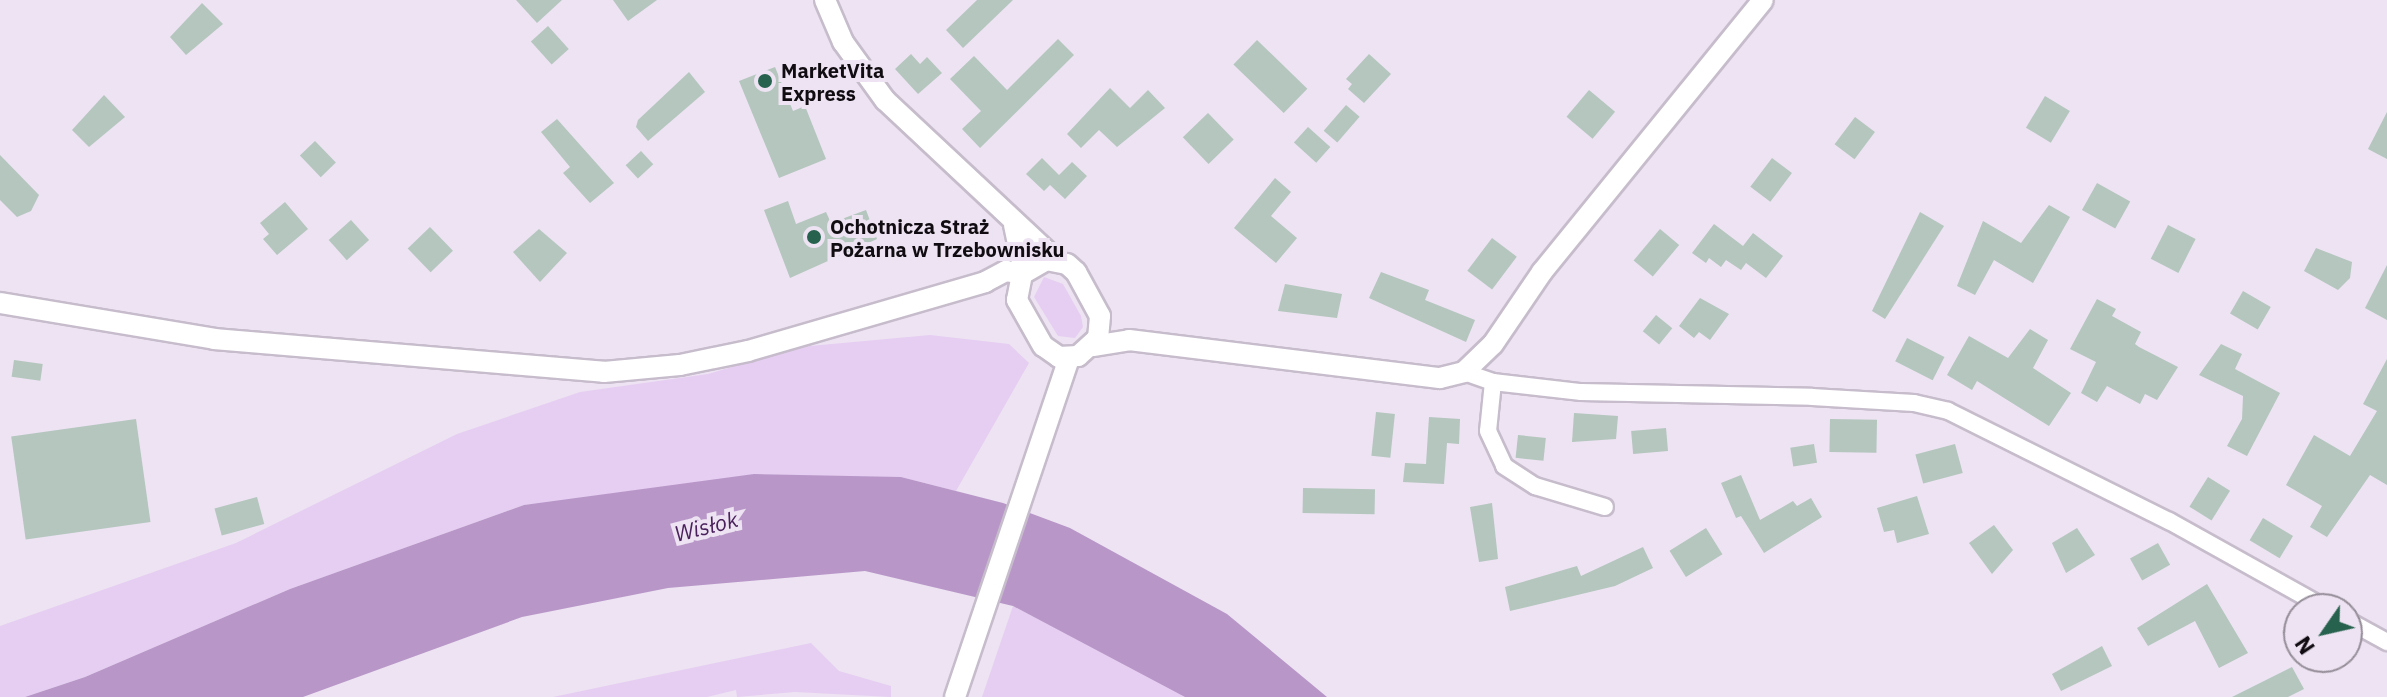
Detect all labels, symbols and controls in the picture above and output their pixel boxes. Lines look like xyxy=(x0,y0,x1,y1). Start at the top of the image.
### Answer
place label: MarketVita Express xyxy=(781,58,884,105)
marker: MarketVita Express xyxy=(756,72,774,90)
place label: Ochotnicza Straż Pożarna w Trzebownisku xyxy=(830,214,1064,261)
marker: Ochotnicza Straż Pożarna w Trzebownisku xyxy=(805,228,823,246)
water label: Wisłok xyxy=(671,505,741,547)
north arrow xyxy=(2283,593,2363,673)
text: N xyxy=(2288,631,2321,660)

